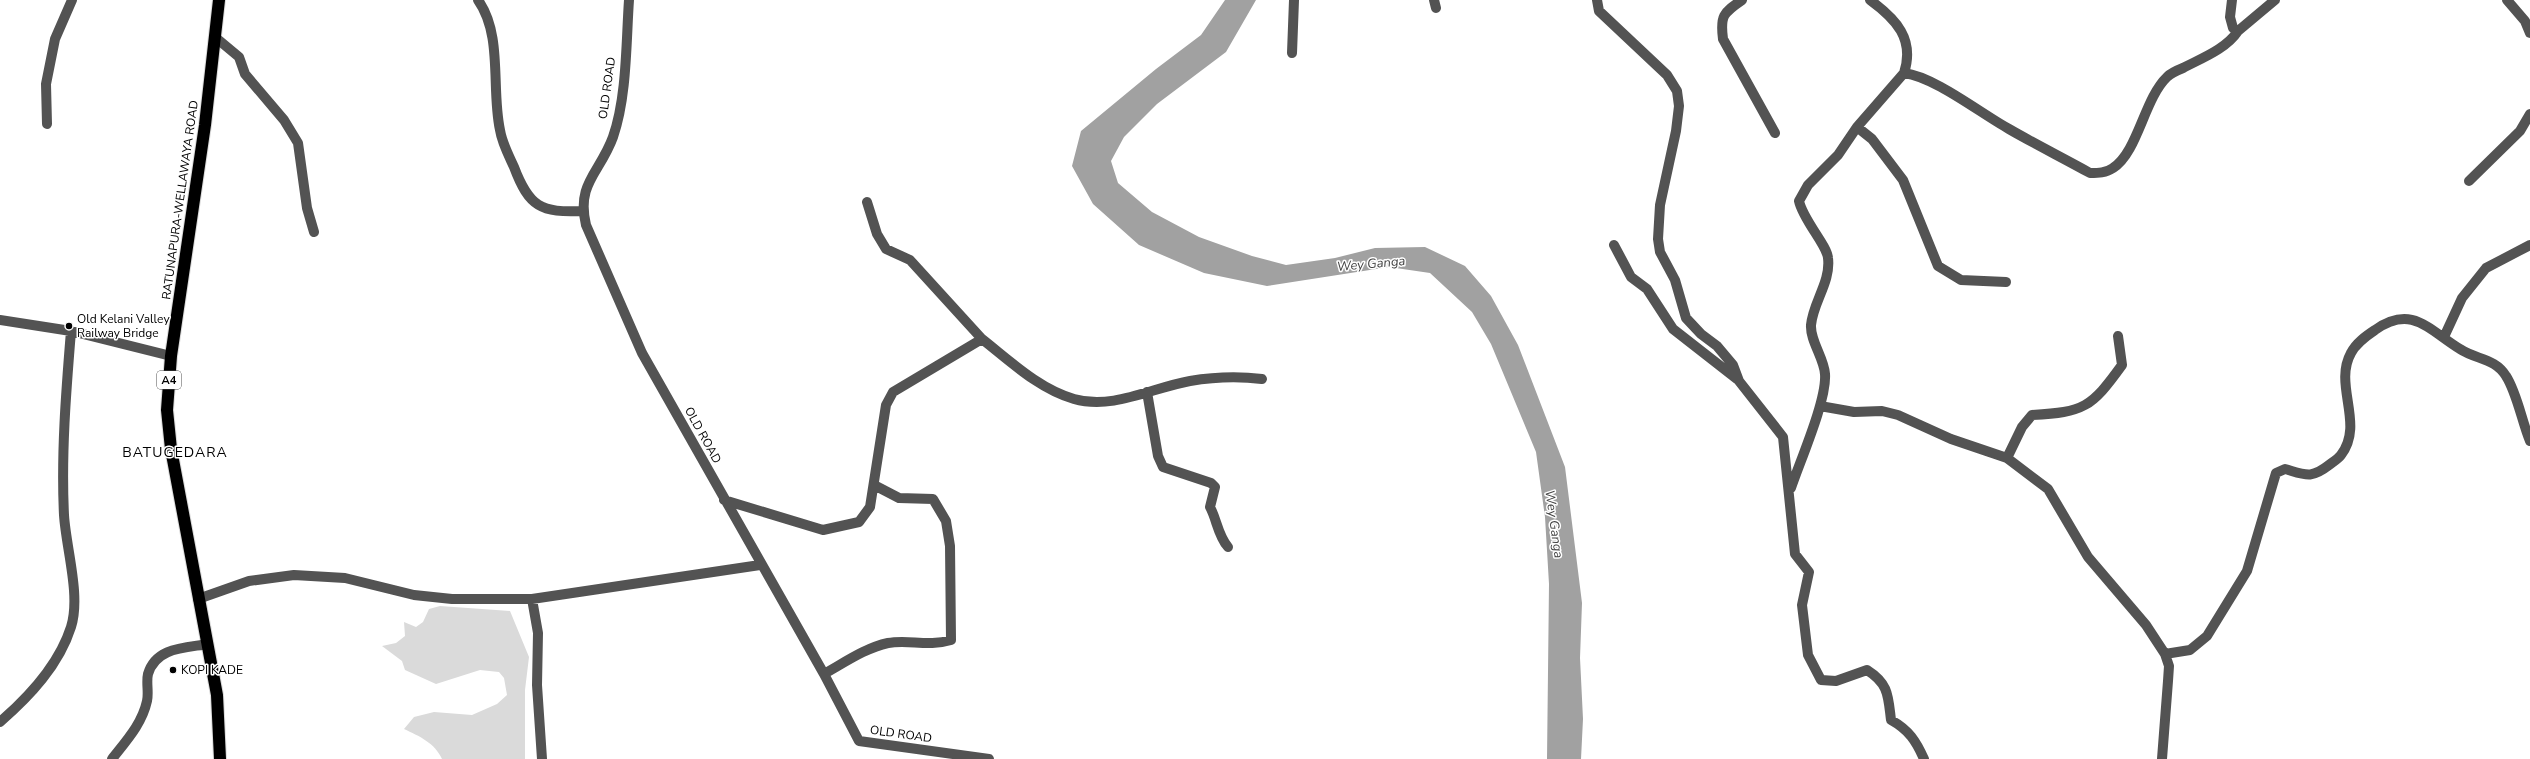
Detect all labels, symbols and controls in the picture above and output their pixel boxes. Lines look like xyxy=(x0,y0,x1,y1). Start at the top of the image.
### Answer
street label: OLD ROAD xyxy=(595,56,619,120)
street label: RATUNAPURA-WELLAWAYA ROAD xyxy=(158,99,202,301)
water label: Wey Ganga xyxy=(1336,252,1406,276)
place label: Old Kelani Valley Railway Bridge xyxy=(77,311,170,341)
marker: Old Kelani Valley Railway Bridge xyxy=(64,321,74,331)
road number: A4 xyxy=(157,371,181,389)
street label: OLD ROAD xyxy=(681,404,725,466)
district label: BATUGEDARA xyxy=(122,443,228,462)
water label: Wey Ganga xyxy=(1540,489,1568,559)
place label: KOPI KADE xyxy=(181,662,243,678)
marker: KOPI KADE xyxy=(168,665,178,675)
street label: OLD ROAD xyxy=(869,722,933,746)

